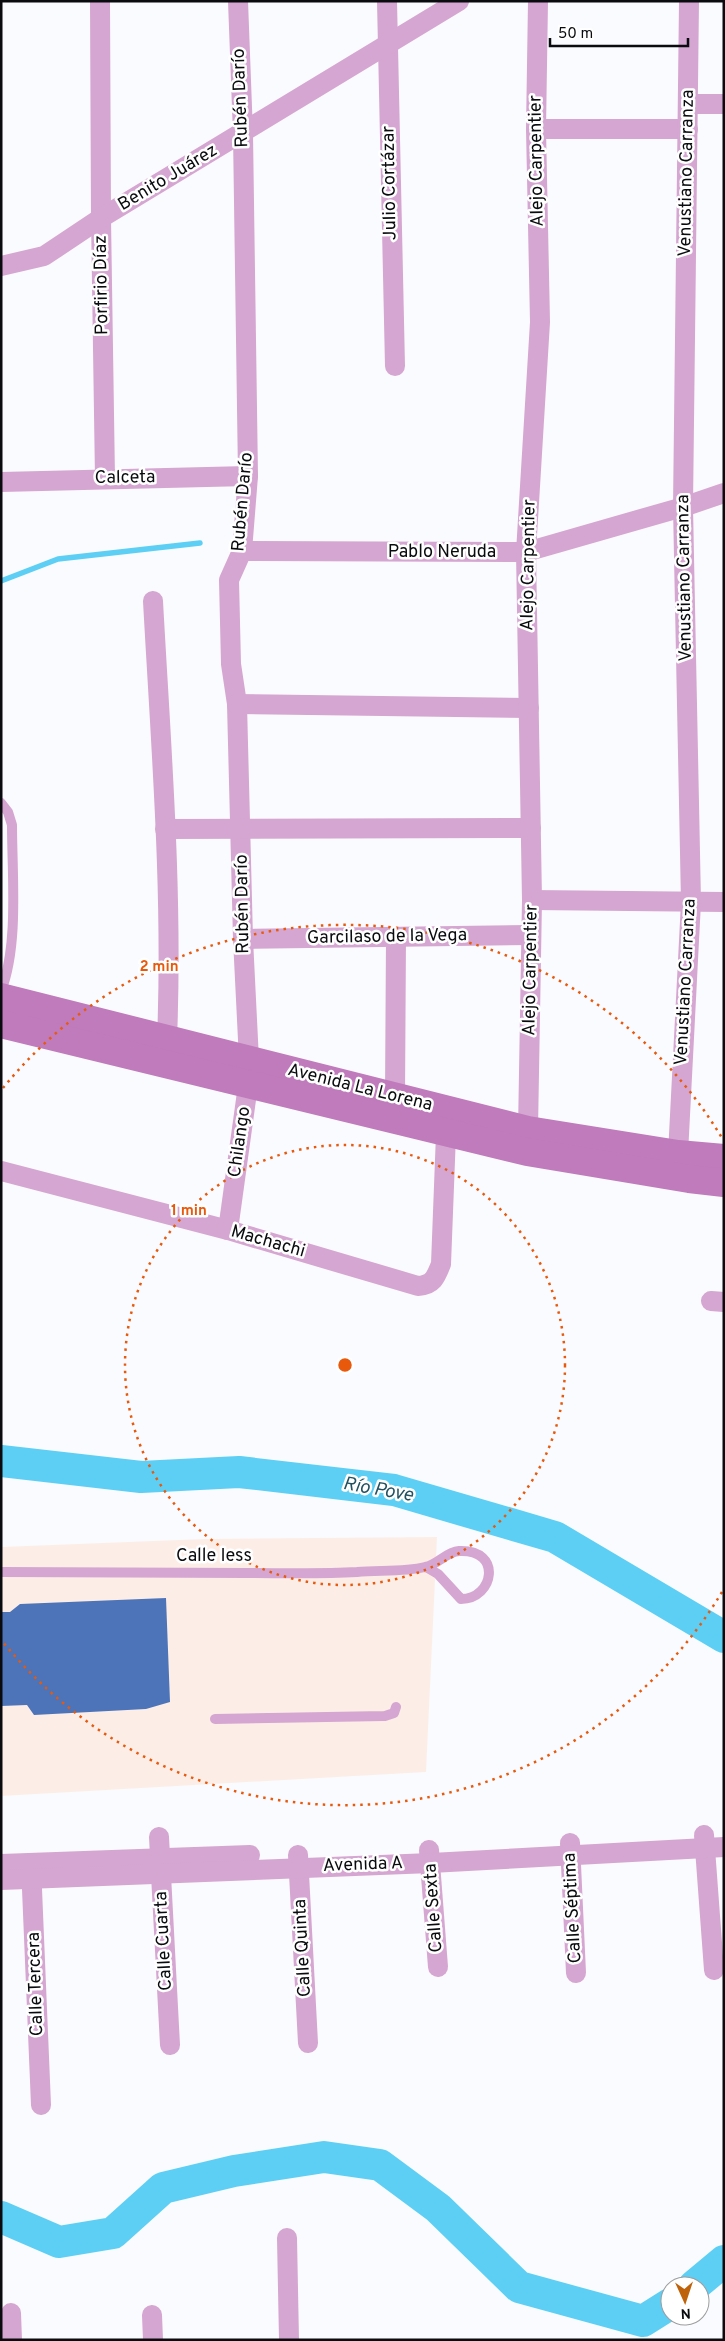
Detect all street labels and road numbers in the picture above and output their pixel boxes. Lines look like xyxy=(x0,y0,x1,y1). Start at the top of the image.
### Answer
street label: Rubén Darío xyxy=(228,48,254,148)
street label: Venustiano Carranza xyxy=(674,89,700,257)
street label: Alejo Carpentier xyxy=(524,95,550,227)
street label: Julio Cortázar xyxy=(378,126,402,240)
street label: Benito Juárez xyxy=(114,139,222,217)
street label: Porfirio Díaz xyxy=(90,235,114,335)
street label: Rubén Darío xyxy=(227,451,259,553)
street label: Calceta xyxy=(95,466,155,490)
street label: Venustiano Carranza xyxy=(672,494,698,662)
street label: Alejo Carpentier xyxy=(516,499,542,631)
street label: Pablo Neruda xyxy=(388,541,496,564)
street label: Rubén Darío xyxy=(231,854,255,954)
street label: Venustiano Carranza xyxy=(670,898,702,1066)
street label: Alejo Carpentier xyxy=(518,904,544,1036)
street label: Garcilaso de la Vega xyxy=(307,924,467,950)
street label: Avenida La Lorena xyxy=(285,1059,435,1117)
street label: Chilango xyxy=(224,1105,256,1179)
street label: Machachi xyxy=(228,1220,308,1264)
street label: Calle Iess xyxy=(176,1545,252,1568)
street label: Avenida A xyxy=(322,1852,404,1878)
street label: Calle Séptima xyxy=(559,1852,587,1964)
street label: Calle Sexta xyxy=(419,1863,449,1953)
street label: Calle Cuarta xyxy=(150,1891,178,1991)
street label: Calle Quinta xyxy=(289,1898,317,1998)
street label: Calle Tercera xyxy=(23,1932,49,2036)

